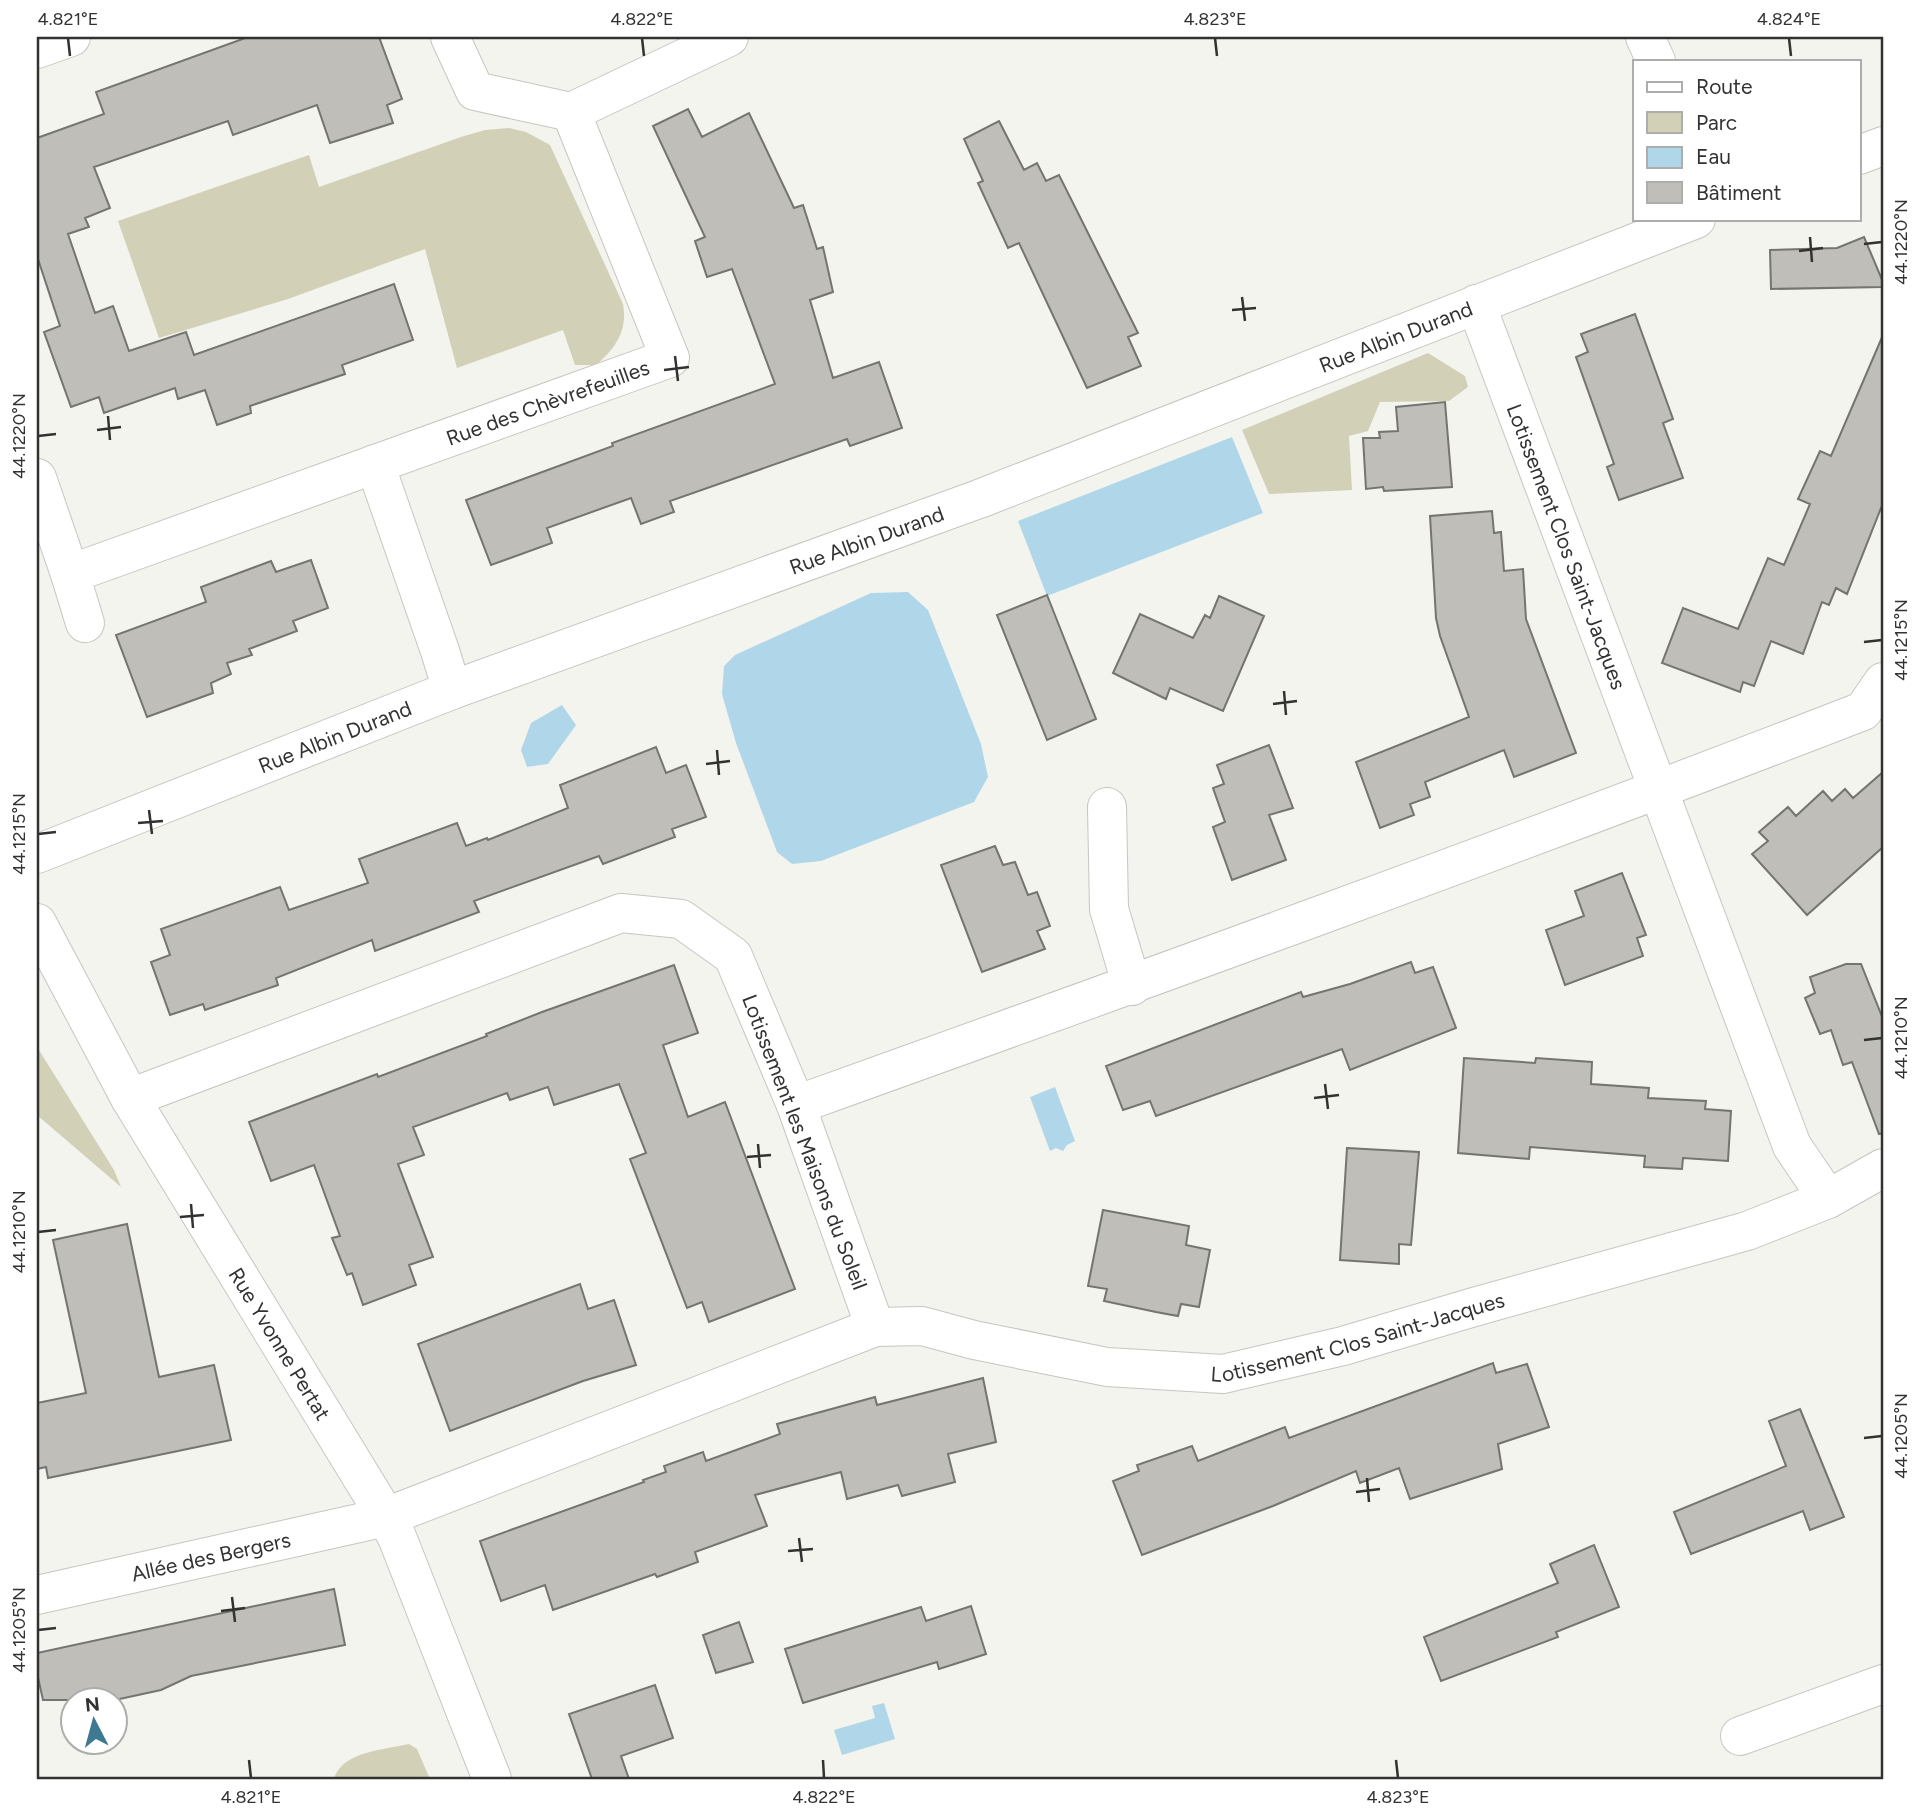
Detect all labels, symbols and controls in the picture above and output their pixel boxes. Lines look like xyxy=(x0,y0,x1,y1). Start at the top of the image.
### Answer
text: 4.821°E xyxy=(38,8,98,30)
text: 4.822°E xyxy=(610,8,674,30)
text: 4.823°E xyxy=(1183,8,1247,30)
text: 4.824°E xyxy=(1757,8,1821,30)
legend xyxy=(1633,60,1860,220)
text: Route xyxy=(1696,74,1752,99)
text: Parc xyxy=(1696,110,1737,135)
text: Eau xyxy=(1696,144,1731,169)
text: Bâtiment xyxy=(1696,180,1781,205)
text: 44.1220°N xyxy=(1890,199,1912,285)
street label: Rue Albin Durand xyxy=(1315,295,1476,378)
street label: Rue des Chèvrefeuilles xyxy=(443,354,652,450)
text: 44.1220°N xyxy=(8,393,30,479)
street label: Lotissement Clos Saint-Jacques xyxy=(1502,400,1632,693)
street label: Rue Albin Durand xyxy=(786,500,947,579)
text: 44.1215°N xyxy=(1890,599,1912,681)
street label: Rue Albin Durand xyxy=(254,695,415,778)
text: 44.1215°N xyxy=(8,793,30,875)
street label: Lotissement les Maisons du Soleil xyxy=(737,991,873,1293)
text: 44.1210°N xyxy=(1890,996,1912,1080)
text: 44.1210°N xyxy=(8,1190,30,1274)
street label: Rue Yvonne Pertat xyxy=(224,1263,336,1424)
street label: Lotissement Clos Saint-Jacques xyxy=(1210,1287,1507,1386)
text: 44.1205°N xyxy=(1890,1393,1912,1479)
street label: Allée des Bergers xyxy=(129,1526,293,1586)
text: 44.1205°N xyxy=(8,1587,30,1673)
north arrow xyxy=(60,1686,130,1756)
text: N xyxy=(84,1692,101,1717)
text: 4.821°E xyxy=(221,1786,281,1808)
text: 4.822°E xyxy=(792,1786,856,1808)
text: 4.823°E xyxy=(1366,1786,1430,1808)

